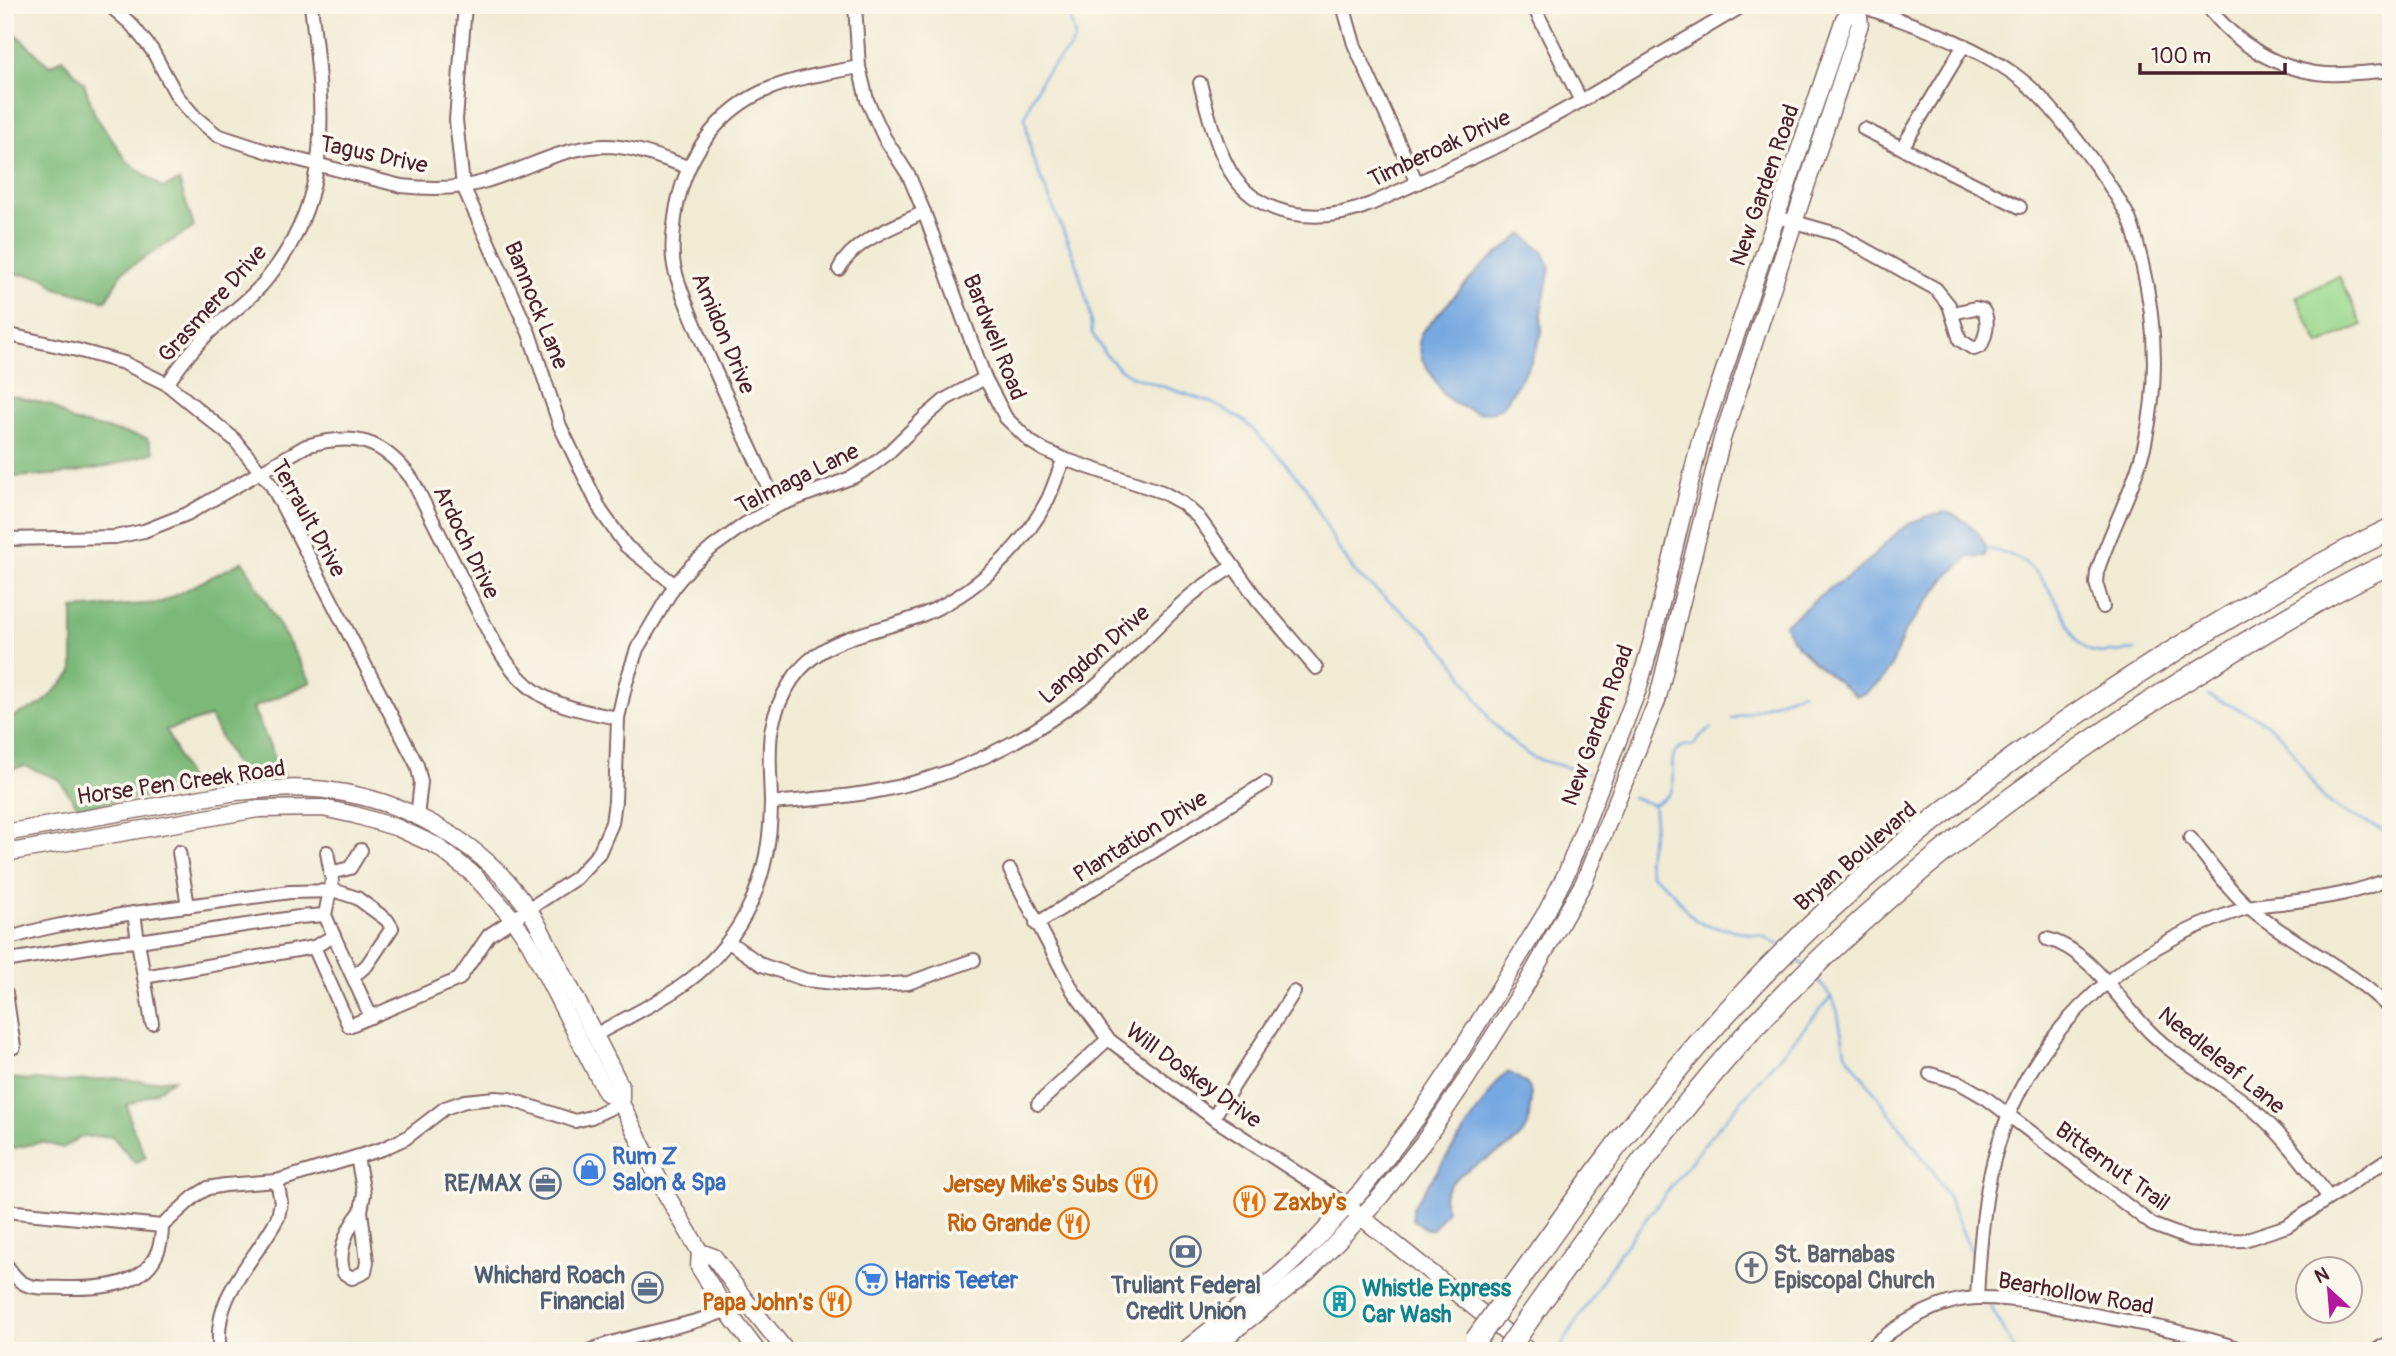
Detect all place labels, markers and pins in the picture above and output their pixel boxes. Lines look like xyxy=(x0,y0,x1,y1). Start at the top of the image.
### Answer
place label: Rum Z Salon & Spa xyxy=(612,1142,726,1197)
shop icon: Rum Z Salon & Spa xyxy=(572,1152,606,1186)
office icon: RE/MAX xyxy=(528,1166,562,1200)
restaurant icon: Jersey Mike's Subs xyxy=(1124,1167,1158,1201)
place label: RE/MAX xyxy=(444,1169,522,1198)
place label: Jersey Mike's Subs xyxy=(943,1170,1119,1199)
restaurant icon: Zaxby's xyxy=(1233,1185,1267,1219)
place label: Zaxby's xyxy=(1273,1188,1347,1217)
restaurant icon: Rio Grande xyxy=(1057,1206,1091,1240)
place label: Rio Grande xyxy=(947,1209,1052,1238)
bank icon: Truliant Federal Credit Union xyxy=(1169,1234,1203,1268)
place label: St. Barnabas Episcopal Church xyxy=(1774,1240,1935,1295)
church icon: St. Barnabas Episcopal Church xyxy=(1734,1250,1768,1284)
place label: Whichard Roach Financial xyxy=(474,1261,625,1316)
supermarket icon: Harris Teeter xyxy=(854,1263,888,1297)
place label: Harris Teeter xyxy=(894,1266,1019,1295)
office icon: Whichard Roach Financial xyxy=(631,1271,665,1305)
place label: Truliant Federal Credit Union xyxy=(1110,1271,1261,1326)
place label: Whistle Express Car Wash xyxy=(1362,1274,1512,1329)
building icon: Whistle Express Car Wash xyxy=(1322,1284,1356,1318)
restaurant icon: Papa John's xyxy=(819,1285,853,1319)
place label: Papa John's xyxy=(702,1288,814,1317)

